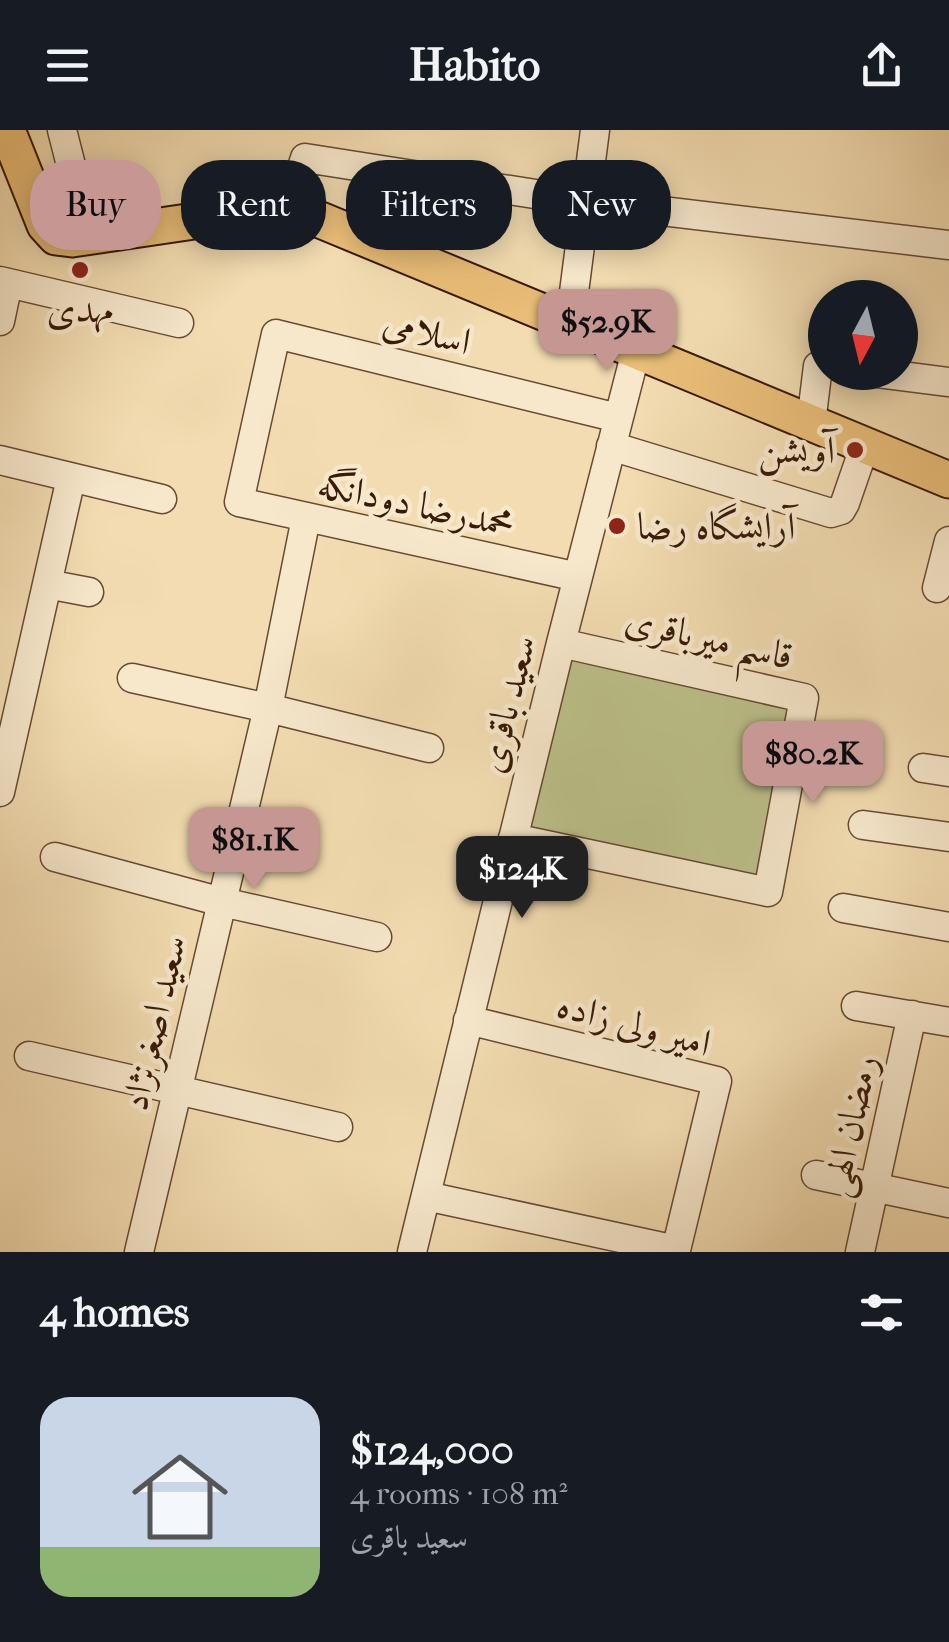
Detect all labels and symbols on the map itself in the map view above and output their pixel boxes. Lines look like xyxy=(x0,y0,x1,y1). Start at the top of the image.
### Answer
marker: مهدی xyxy=(69,259,91,281)
north arrow xyxy=(808,280,918,390)
place label: مهدی xyxy=(47,287,113,333)
pin: $52.9K xyxy=(526,289,688,374)
street label: اسلامی xyxy=(378,299,476,365)
place label: آویشن xyxy=(758,428,839,476)
marker: آویشن xyxy=(844,439,866,461)
street label: محمدرضا دودانگه xyxy=(314,460,518,547)
place label: آرایشگاه رضا xyxy=(637,502,799,549)
marker: آرایشگاه رضا xyxy=(606,515,628,537)
street label: قاسم میرباقری xyxy=(617,597,797,694)
street label: سعید باقری xyxy=(468,631,547,778)
pin: $80.2K xyxy=(732,721,894,806)
pin: $81.1K xyxy=(173,807,335,892)
pin: $124K xyxy=(452,836,592,921)
street label: سعید اصغرنژاد xyxy=(112,931,197,1115)
street label: امیر ولی زاده xyxy=(552,982,716,1066)
street label: رمضان الهی xyxy=(813,1051,890,1202)

